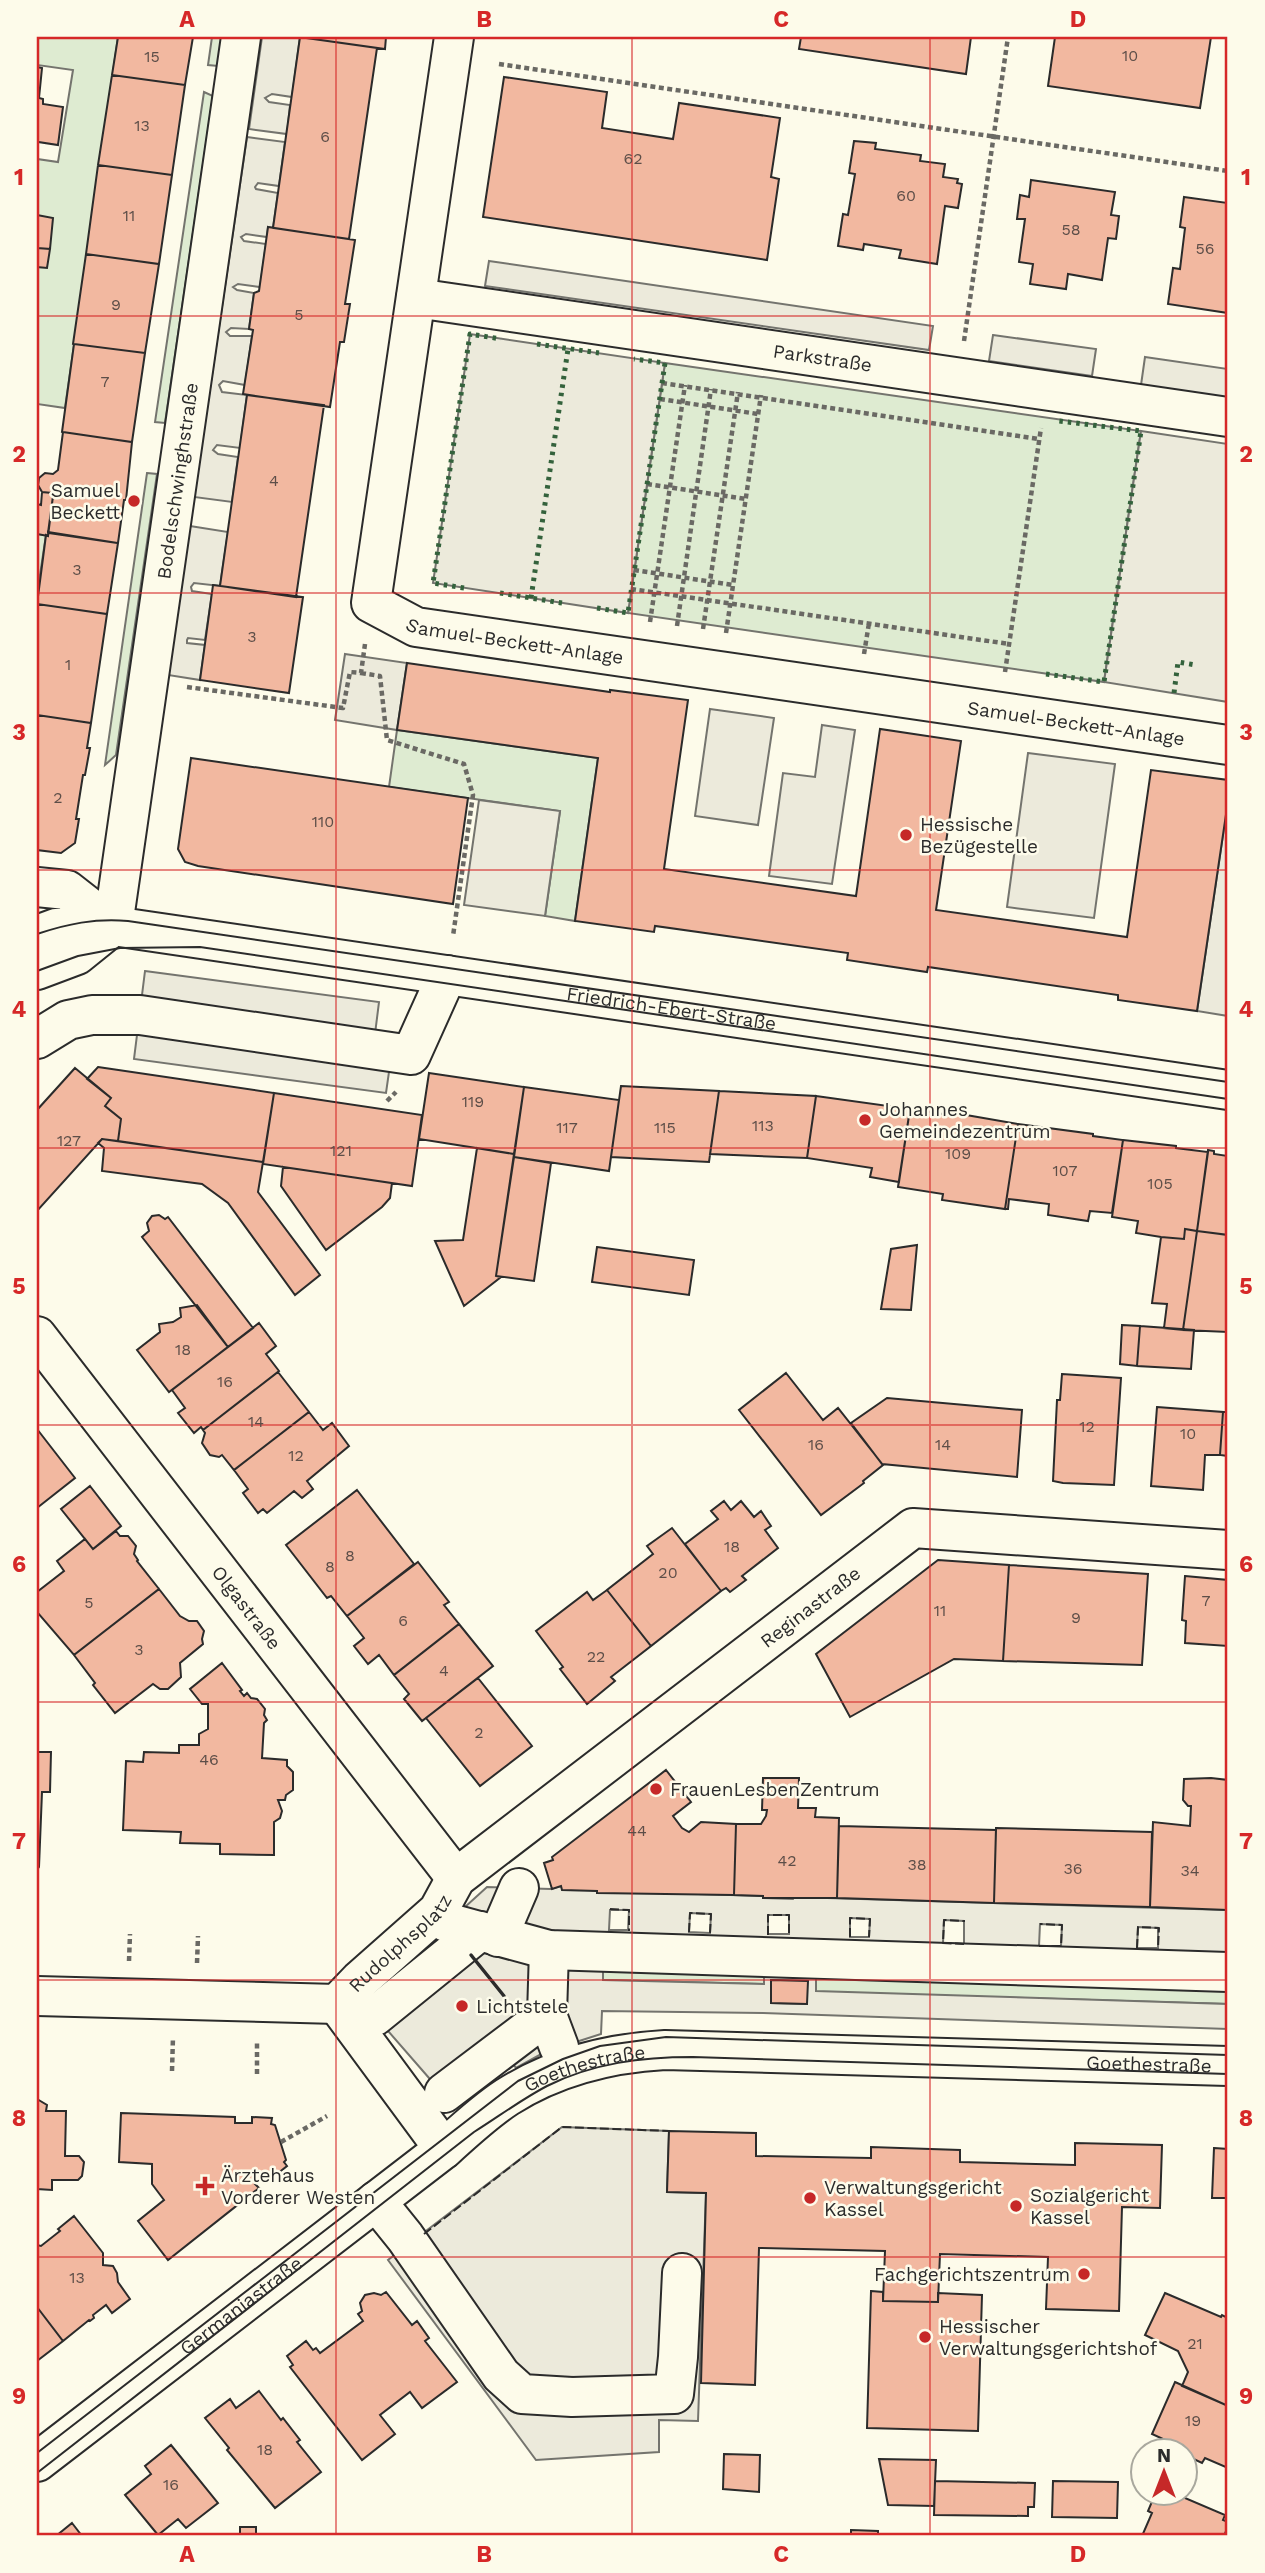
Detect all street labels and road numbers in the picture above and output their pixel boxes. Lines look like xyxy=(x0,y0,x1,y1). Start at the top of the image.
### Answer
street label: Parkstraße xyxy=(772,339,874,376)
street label: Bodelschwinghstraße xyxy=(152,381,203,581)
street label: Samuel-Beckett-Anlage xyxy=(402,612,625,669)
street label: Samuel-Beckett-Anlage xyxy=(966,696,1186,750)
street label: Friedrich-Ebert-Straße xyxy=(565,981,778,1035)
street label: Olgastraße xyxy=(207,1561,286,1654)
street label: Reginastraße xyxy=(756,1561,865,1652)
street label: Rudolphsplatz xyxy=(343,1890,456,1997)
street label: Goethestraße xyxy=(520,2040,646,2097)
street label: Goethestraße xyxy=(1086,2050,1212,2077)
street label: Germaniastraße xyxy=(175,2251,306,2360)

